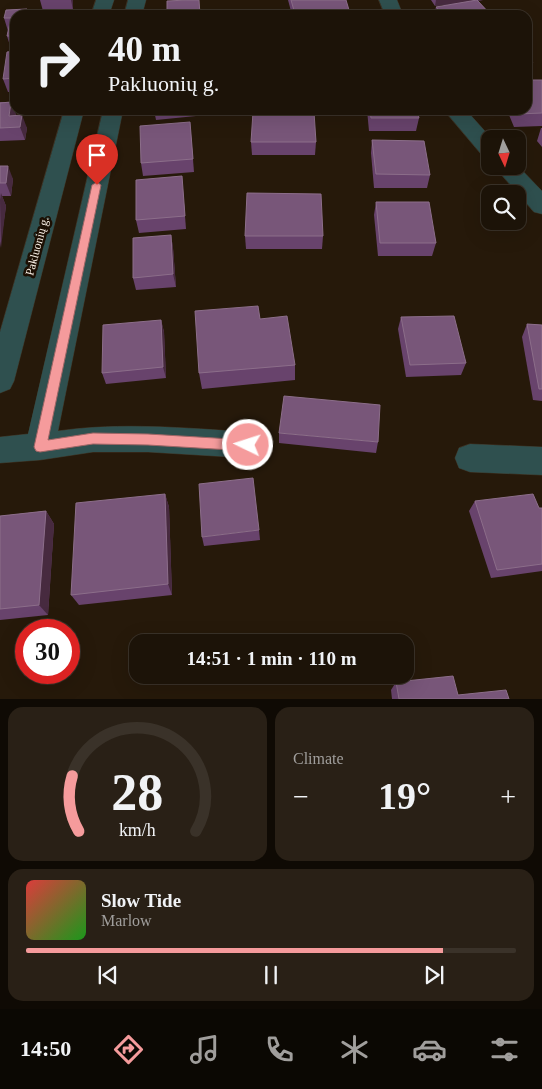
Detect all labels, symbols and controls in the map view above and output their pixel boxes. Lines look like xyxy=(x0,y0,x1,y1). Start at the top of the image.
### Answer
icon: right xyxy=(25,30,90,95)
text: 40 m xyxy=(108,30,181,69)
text: Pakluonių g. xyxy=(108,71,219,96)
north arrow xyxy=(481,130,526,175)
map controls xyxy=(481,130,526,230)
pin xyxy=(76,134,118,185)
icon: arrive xyxy=(83,141,111,169)
button: search xyxy=(481,185,526,230)
street label: Pakluonių g. xyxy=(22,215,52,277)
position arrow xyxy=(221,418,273,470)
speed limit sign: 30 xyxy=(15,619,80,684)
text: 14:51 · 1 min · 110 m xyxy=(187,648,356,669)
text: Climate xyxy=(293,750,344,767)
text: 28 xyxy=(112,764,164,821)
text: 19° xyxy=(378,775,431,817)
text: − xyxy=(293,781,309,812)
text: + xyxy=(500,781,516,812)
text: km/h xyxy=(119,820,156,840)
text: Slow Tide xyxy=(101,890,181,911)
text: Marlow xyxy=(101,912,152,929)
icon: previous xyxy=(94,961,122,989)
icon: pause xyxy=(257,961,285,989)
icon: next xyxy=(420,961,448,989)
icon: directions xyxy=(111,1032,146,1067)
icon: music xyxy=(187,1032,222,1067)
icon: phone xyxy=(262,1032,297,1067)
icon: climate xyxy=(337,1032,372,1067)
icon: car xyxy=(412,1032,447,1067)
icon: filters xyxy=(487,1032,522,1067)
text: 14:50 xyxy=(20,1036,71,1061)

